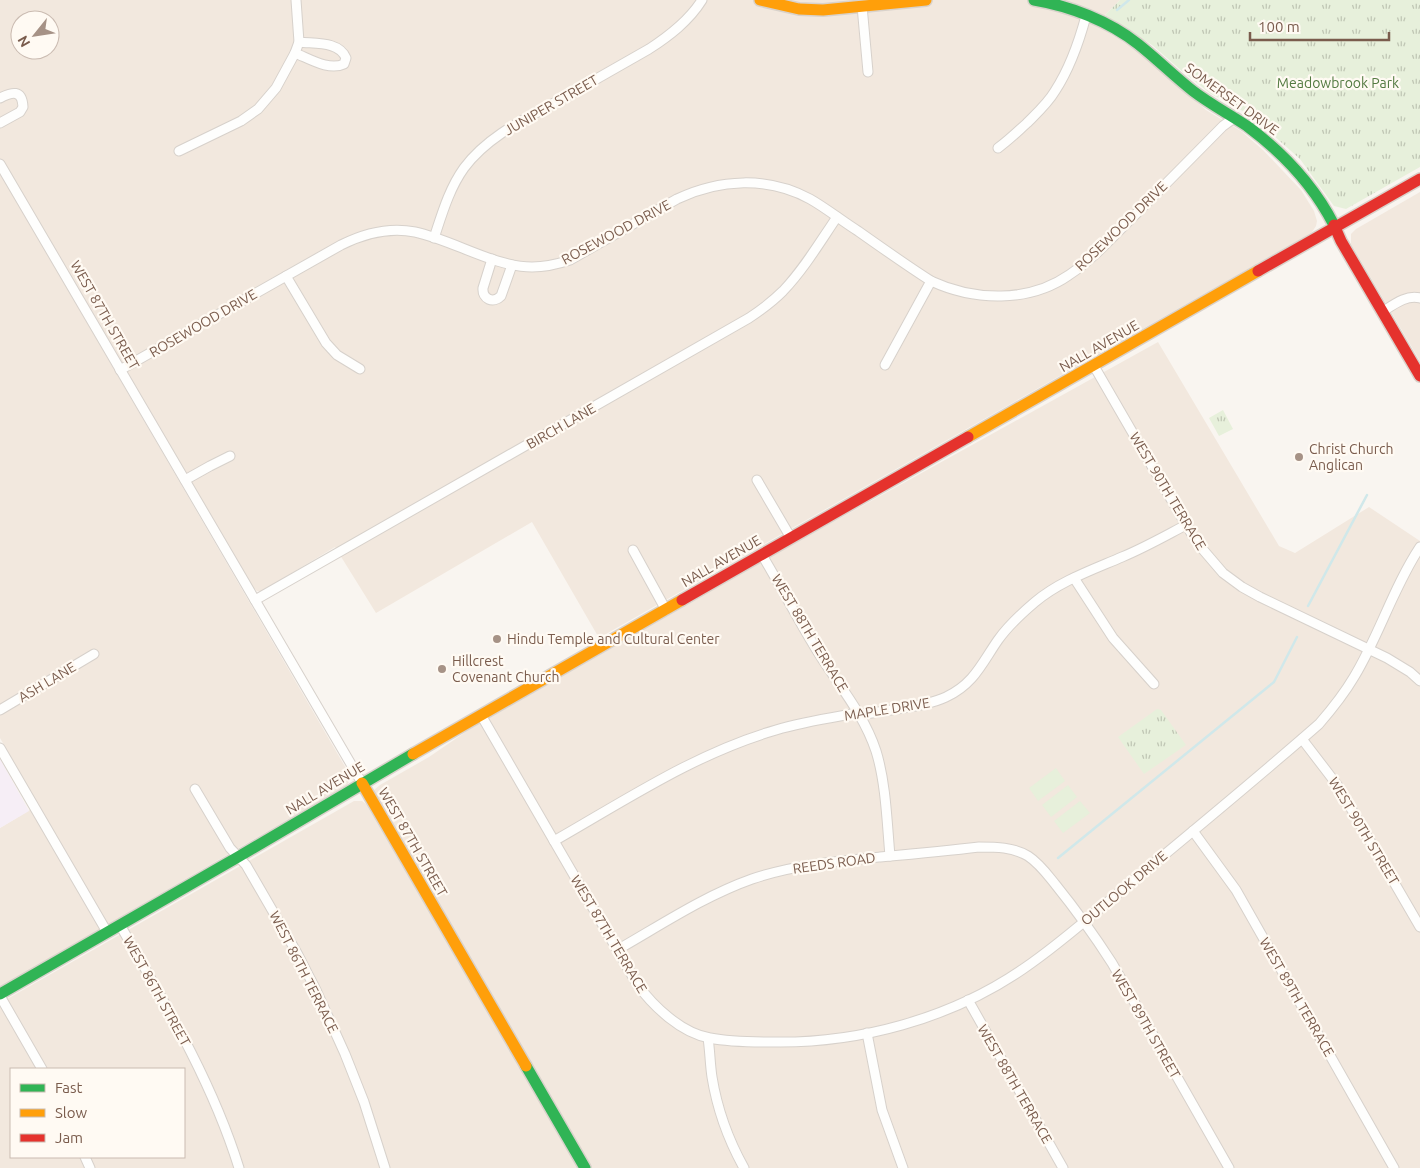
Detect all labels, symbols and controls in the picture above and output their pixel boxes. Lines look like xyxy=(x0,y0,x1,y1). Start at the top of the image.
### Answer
north arrow xyxy=(10,10,60,60)
scale bar xyxy=(1250,10,1389,42)
text: 100 m xyxy=(1258,18,1300,35)
text: N xyxy=(14,33,33,50)
street label: SOMERSET DRIVE xyxy=(1182,60,1282,138)
street label: JUNIPER STREET xyxy=(501,72,601,138)
park label: Meadowbrook Park xyxy=(1277,75,1399,91)
street label: ROSEWOOD DRIVE xyxy=(1072,178,1170,274)
street label: ROSEWOOD DRIVE xyxy=(559,196,673,268)
street label: WEST 87TH STREET xyxy=(67,258,143,372)
street label: ROSEWOOD DRIVE xyxy=(146,286,260,360)
street label: NALL AVENUE xyxy=(1056,317,1142,375)
street label: BIRCH LANE xyxy=(524,400,599,452)
street label: WEST 90TH TERRACE xyxy=(1126,429,1210,553)
place label: Christ Church Anglican xyxy=(1309,441,1393,473)
marker: Christ Church Anglican xyxy=(1293,451,1305,463)
street label: NALL AVENUE xyxy=(678,532,764,590)
street label: WEST 88TH TERRACE xyxy=(768,571,852,695)
place label: Hindu Temple and Cultural Center xyxy=(507,631,720,647)
marker: Hindu Temple and Cultural Center xyxy=(491,633,503,645)
place label: Hillcrest Covenant Church xyxy=(452,653,560,685)
street label: ASH LANE xyxy=(15,659,79,705)
marker: Hillcrest Covenant Church xyxy=(436,663,448,675)
street label: MAPLE DRIVE xyxy=(843,694,931,724)
street label: NALL AVENUE xyxy=(283,758,367,818)
street label: WEST 90TH STREET xyxy=(1325,774,1403,888)
street label: WEST 87TH STREET xyxy=(375,785,451,899)
street label: OUTLOOK DRIVE xyxy=(1078,847,1170,929)
street label: REEDS ROAD xyxy=(792,849,876,877)
street label: WEST 87TH TERRACE xyxy=(567,872,651,996)
street label: WEST 86TH TERRACE xyxy=(266,908,342,1036)
street label: WEST 86TH STREET xyxy=(120,933,194,1049)
street label: WEST 89TH TERRACE xyxy=(1256,935,1338,1059)
street label: WEST 89TH STREET xyxy=(1108,967,1184,1081)
street label: WEST 88TH TERRACE xyxy=(974,1022,1056,1146)
legend xyxy=(10,1068,185,1158)
text: Fast xyxy=(55,1079,83,1096)
text: Slow xyxy=(55,1104,88,1121)
text: Jam xyxy=(55,1129,83,1146)

